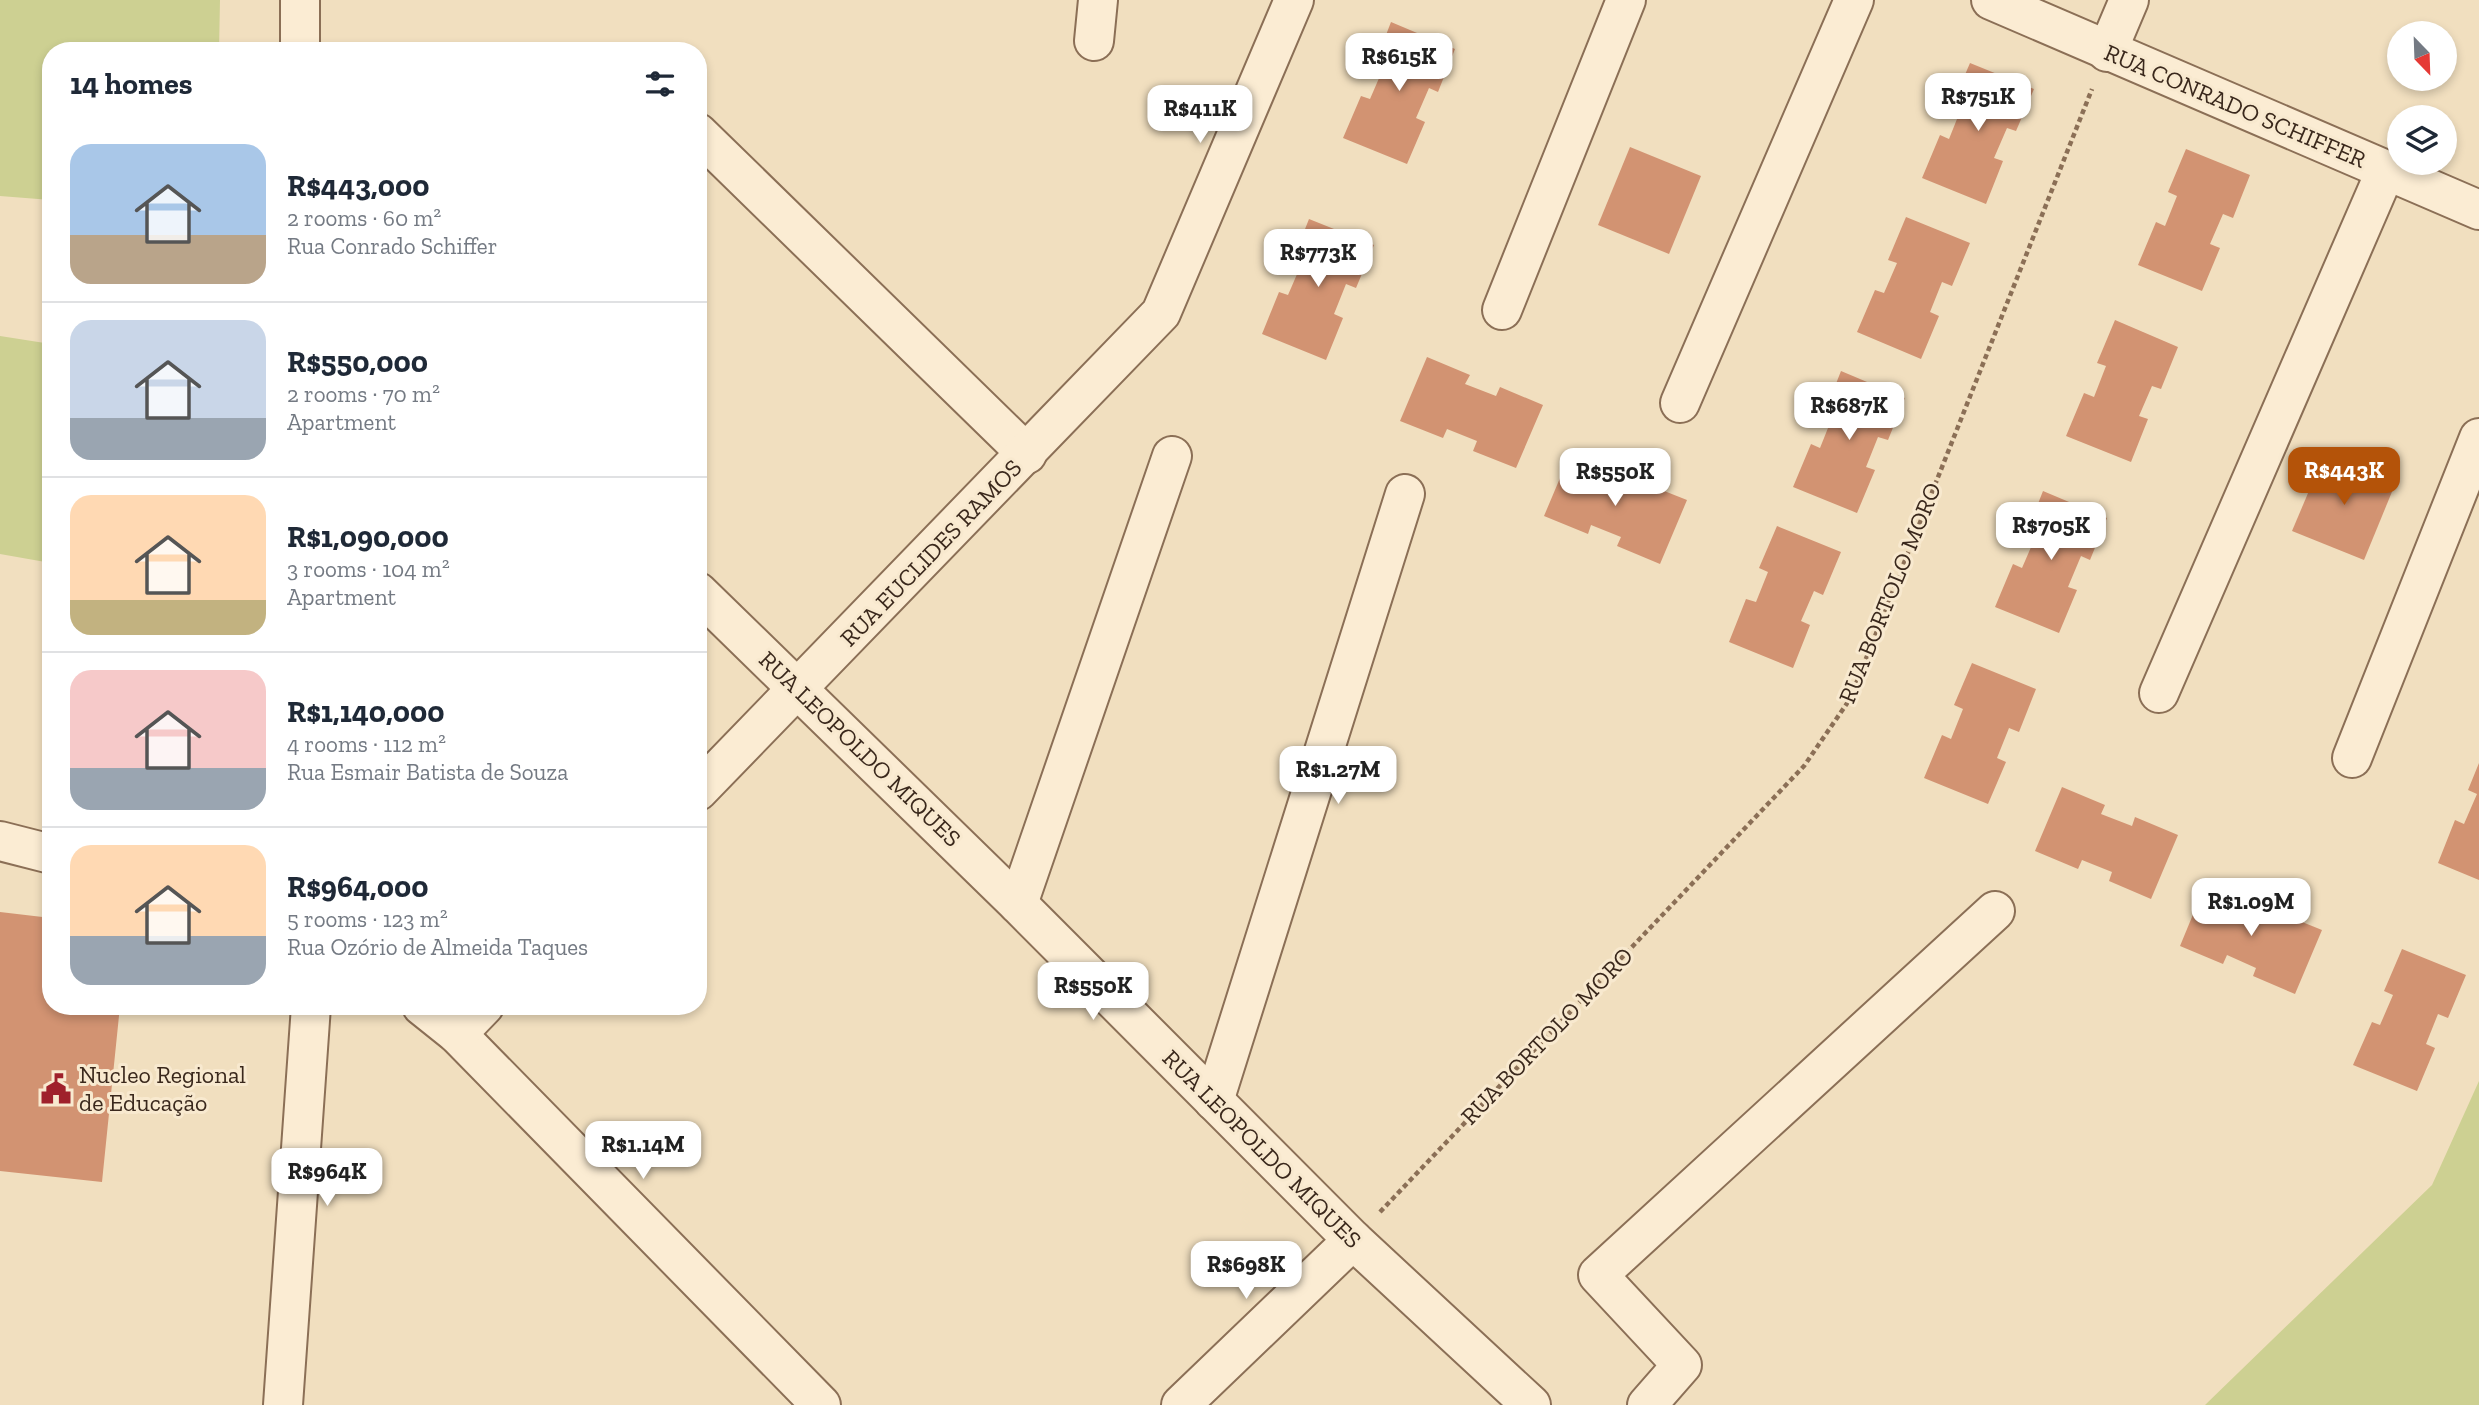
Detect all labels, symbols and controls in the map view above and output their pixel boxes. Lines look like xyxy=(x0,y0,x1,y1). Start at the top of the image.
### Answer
north arrow xyxy=(2387,21,2457,91)
map controls xyxy=(2387,21,2457,175)
pin: R$615K xyxy=(1342,34,1456,93)
street label: RUA CONRADO SCHIFFER xyxy=(2100,37,2371,174)
text: R$615K xyxy=(1361,42,1437,70)
icon: filters xyxy=(641,65,679,103)
text: 14 homes xyxy=(70,66,193,102)
pin: R$751K xyxy=(1921,74,2035,133)
text: R$751K xyxy=(1941,82,2015,110)
pin: R$411K xyxy=(1143,86,1257,145)
text: R$411K xyxy=(1163,94,1237,122)
button: layers xyxy=(2387,105,2457,175)
text: R$443,000 xyxy=(287,168,430,204)
icon: home xyxy=(126,172,210,256)
text: 2 rooms · 60 m² xyxy=(287,204,441,232)
pin: R$773K xyxy=(1261,230,1375,289)
text: Rua Conrado Schiffer xyxy=(287,232,497,260)
text: R$773K xyxy=(1280,238,1356,266)
text: R$550,000 xyxy=(287,344,428,380)
icon: home xyxy=(126,348,210,432)
text: 2 rooms · 70 m² xyxy=(287,380,440,408)
pin: R$687K xyxy=(1792,382,1906,442)
text: R$687K xyxy=(1810,391,1888,419)
text: Apartment xyxy=(287,408,396,436)
pin: R$550K xyxy=(1558,448,1672,508)
pin: R$443K xyxy=(2287,448,2401,507)
street label: RUA EUCLIDES RAMOS xyxy=(834,453,1028,652)
text: R$443K xyxy=(2304,456,2384,484)
text: R$550K xyxy=(1576,457,1654,485)
street label: RUA BORTOLO MORO xyxy=(1832,478,1947,707)
pin: R$705K xyxy=(1994,503,2108,562)
text: R$705K xyxy=(2012,511,2090,539)
text: R$1,090,000 xyxy=(287,519,449,555)
icon: home xyxy=(126,523,210,607)
text: 3 rooms · 104 m² xyxy=(287,555,450,583)
text: Apartment xyxy=(287,583,396,611)
street label: RUA LEOPOLDO MIQUES xyxy=(753,645,967,853)
text: R$1,140,000 xyxy=(287,694,445,730)
icon: home xyxy=(126,698,210,782)
text: 4 rooms · 112 m² xyxy=(287,730,446,758)
pin: R$1.27M xyxy=(1273,746,1403,806)
text: R$1.27M xyxy=(1296,755,1380,783)
text: Rua Esmair Batista de Souza xyxy=(287,758,568,786)
text: R$964,000 xyxy=(287,869,429,905)
icon: home xyxy=(126,873,210,957)
pin: R$1.09M xyxy=(2186,878,2316,938)
text: R$1.09M xyxy=(2208,887,2294,915)
text: 5 rooms · 123 m² xyxy=(287,905,448,933)
text: Rua Ozório de Almeida Taques xyxy=(287,933,588,961)
street label: RUA BORTOLO MORO xyxy=(1454,941,1639,1130)
pin: R$550K xyxy=(1036,962,1150,1022)
text: R$550K xyxy=(1054,971,1132,999)
street label: RUA LEOPOLDO MIQUES xyxy=(1157,1043,1368,1254)
place label: Nucleo Regional de Educação xyxy=(79,1060,246,1117)
public building icon: Nucleo Regional de Educação xyxy=(39,1072,73,1106)
pin: R$1.14M xyxy=(578,1122,708,1181)
text: R$1.14M xyxy=(601,1130,685,1158)
pin: R$964K xyxy=(270,1148,384,1208)
text: R$964K xyxy=(287,1157,367,1185)
pin: R$698K xyxy=(1189,1242,1303,1301)
text: R$698K xyxy=(1207,1250,1285,1278)

